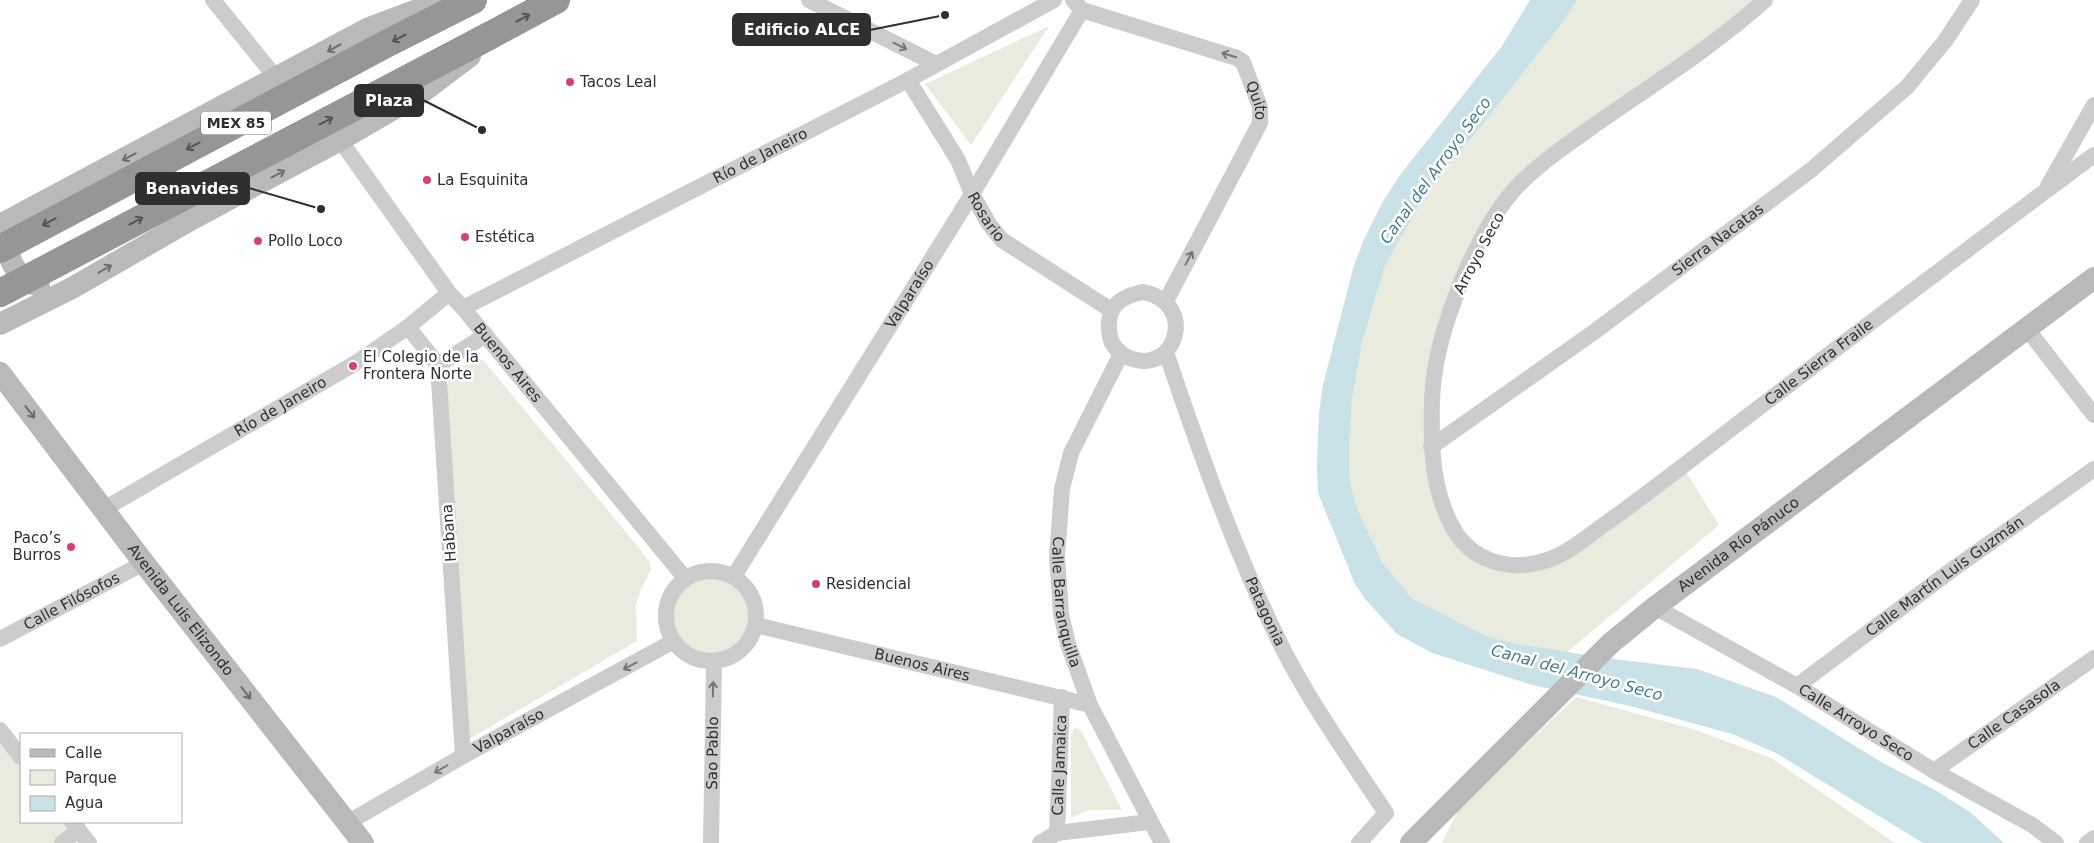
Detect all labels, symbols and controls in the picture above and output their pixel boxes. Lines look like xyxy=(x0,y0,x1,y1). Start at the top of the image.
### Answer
one-way arrow xyxy=(515,13,530,23)
callout: Edificio ALCE xyxy=(733,14,870,45)
text: Edificio ALCE xyxy=(744,20,860,39)
one-way arrow xyxy=(391,33,406,43)
one-way arrow xyxy=(892,42,907,51)
one-way arrow xyxy=(327,43,342,53)
one-way arrow xyxy=(1221,50,1237,60)
place label: Tacos Leal xyxy=(579,73,657,91)
marker: Tacos Leal xyxy=(564,76,576,88)
street label: Quito xyxy=(1242,78,1269,120)
callout: Plaza xyxy=(355,85,423,116)
text: Plaza xyxy=(365,91,413,110)
water label: Canal del Arroyo Seco xyxy=(1376,93,1495,247)
road number: MEX 85 xyxy=(201,112,271,134)
one-way arrow xyxy=(319,116,334,126)
street label: Río de Janeiro xyxy=(710,124,811,187)
one-way arrow xyxy=(186,142,201,151)
one-way arrow xyxy=(122,153,137,162)
one-way arrow xyxy=(271,169,286,179)
place label: La Esquinita xyxy=(437,171,529,189)
callout: Benavides xyxy=(136,173,249,204)
marker: La Esquinita xyxy=(421,174,433,186)
text: Benavides xyxy=(146,179,238,198)
street label: Rosario xyxy=(964,189,1009,245)
street label: Sierra Nacatas xyxy=(1668,199,1767,280)
street label: Arroyo Seco xyxy=(1450,209,1508,297)
one-way arrow xyxy=(128,216,143,226)
one-way arrow xyxy=(42,217,57,227)
place label: Estética xyxy=(475,228,535,246)
marker: Estética xyxy=(459,231,471,243)
place label: Pollo Loco xyxy=(268,232,343,250)
marker: Pollo Loco xyxy=(252,235,264,247)
one-way arrow xyxy=(1185,251,1194,266)
street label: Valparaíso xyxy=(881,256,938,332)
one-way arrow xyxy=(98,263,112,273)
street label: Calle Sierra Fraile xyxy=(1761,315,1876,409)
street label: Buenos Aires xyxy=(470,319,546,406)
place label: El Colegio de la Frontera Norte xyxy=(363,348,479,383)
marker: El Colegio de la Frontera Norte xyxy=(347,360,359,372)
street label: Río de Janeiro xyxy=(231,373,330,440)
one-way arrow xyxy=(24,405,35,418)
street label: Avenida Río Pánuco xyxy=(1674,493,1803,596)
street label: Habana xyxy=(438,503,460,563)
street label: Calle Martín Luis Guzmán xyxy=(1862,513,2027,640)
place label: Paco’s Burros xyxy=(12,529,61,564)
street label: Calle Barranquilla xyxy=(1048,536,1085,670)
street label: Avenida Luis Elizondo xyxy=(124,540,238,679)
marker: Paco’s Burros xyxy=(65,541,77,553)
street label: Calle Filósofos xyxy=(20,568,123,634)
street label: Patagonia xyxy=(1242,574,1289,649)
place label: Residencial xyxy=(826,575,911,593)
marker: Residencial xyxy=(810,578,822,590)
water label: Canal del Arroyo Seco xyxy=(1489,640,1665,705)
street label: Buenos Aires xyxy=(873,645,972,685)
one-way arrow xyxy=(623,661,637,671)
street label: Calle Casasola xyxy=(1964,676,2064,753)
street label: Calle Arroyo Seco xyxy=(1795,680,1917,765)
one-way arrow xyxy=(709,682,718,698)
one-way arrow xyxy=(241,686,251,700)
street label: Valparaíso xyxy=(470,705,547,758)
street label: Calle Jamaica xyxy=(1049,714,1070,816)
street label: Sao Pablo xyxy=(703,716,722,790)
legend xyxy=(20,733,182,823)
text: Calle xyxy=(65,744,102,762)
one-way arrow xyxy=(434,764,448,774)
text: Parque xyxy=(65,769,117,787)
text: Agua xyxy=(65,794,103,812)

